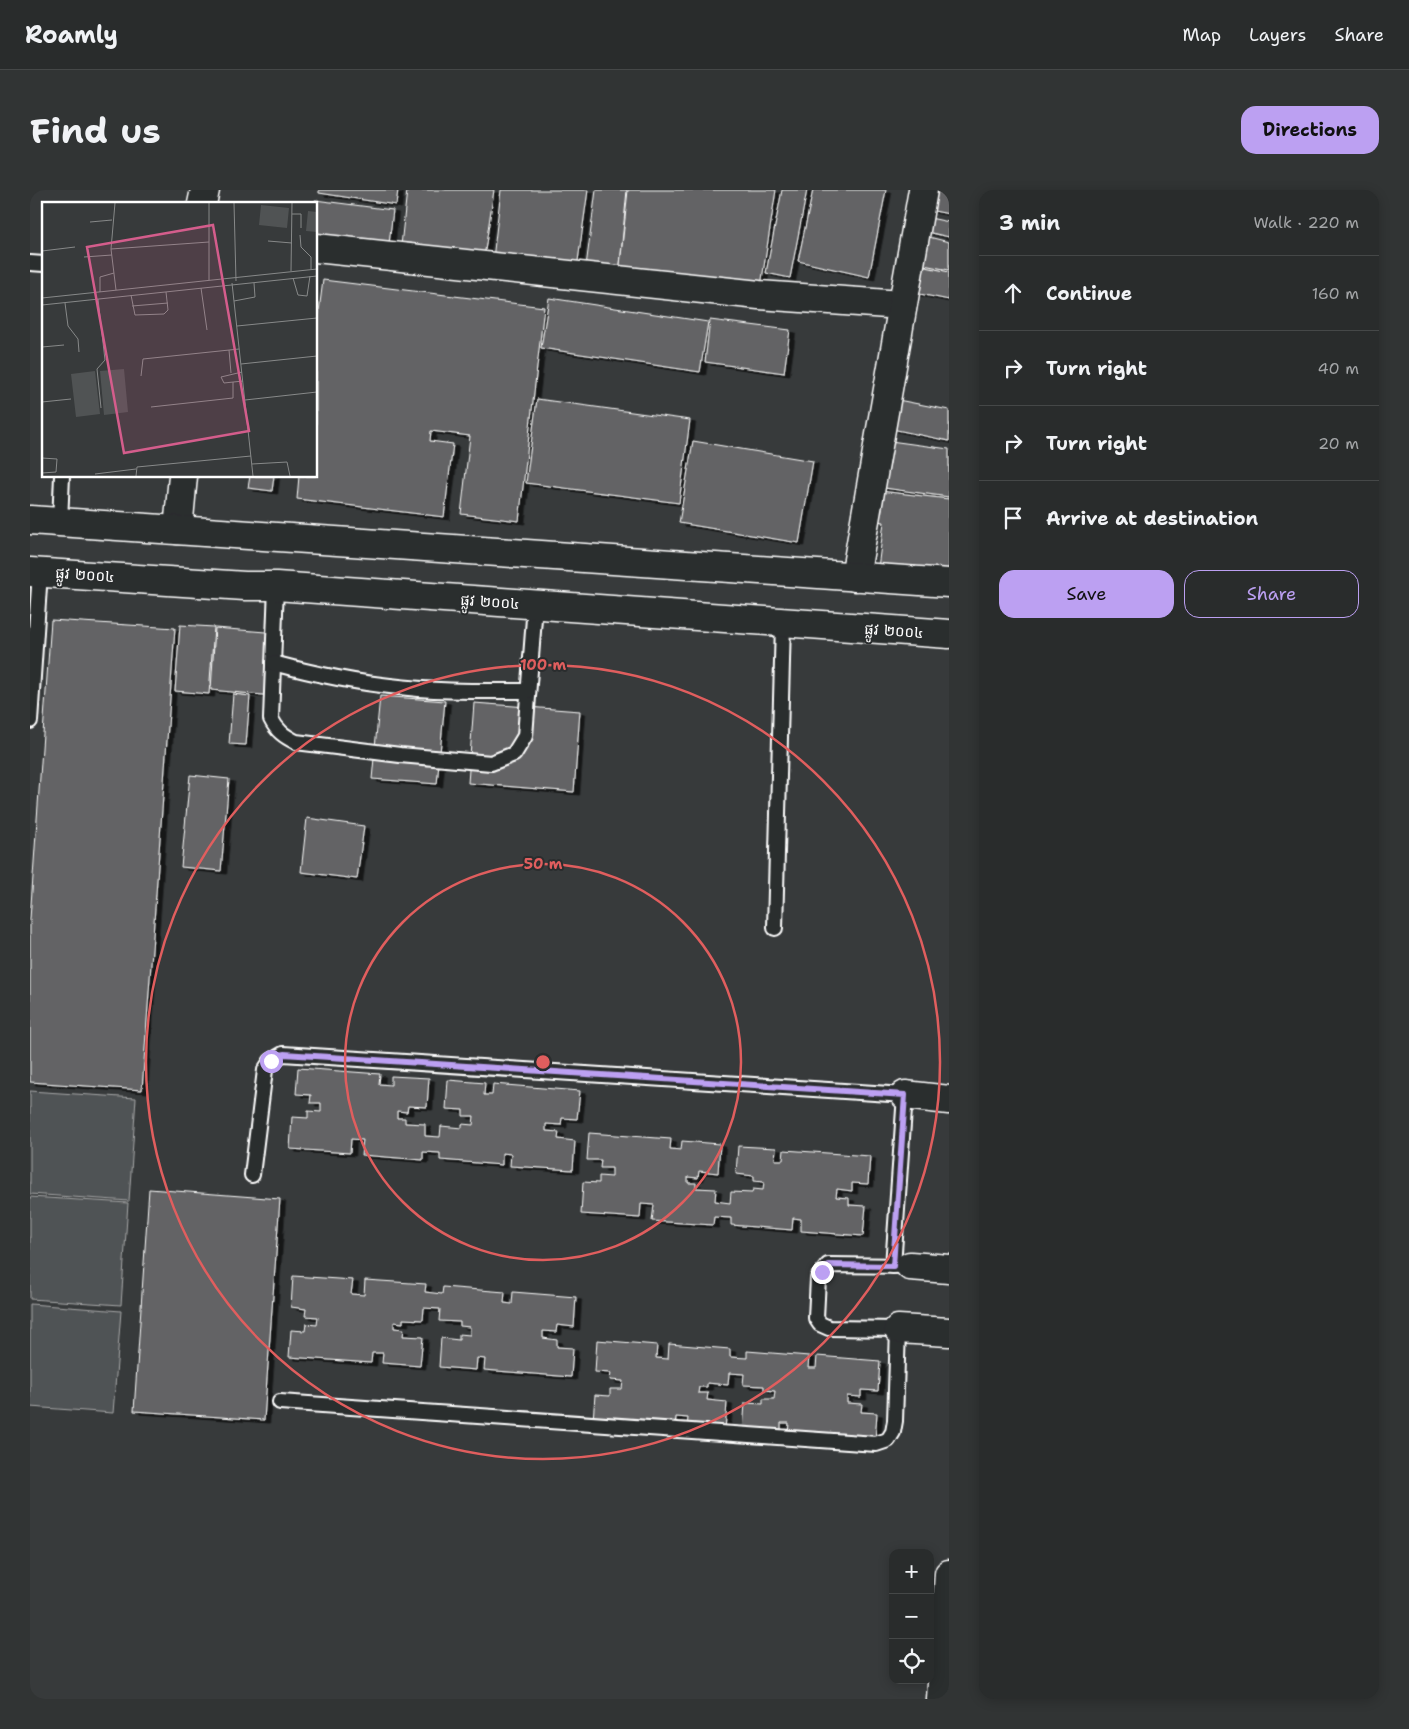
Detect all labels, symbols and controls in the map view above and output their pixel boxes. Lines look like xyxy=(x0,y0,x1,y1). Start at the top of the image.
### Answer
text: Roamly xyxy=(25,19,118,51)
text: Map xyxy=(1183,23,1221,47)
text: Layers xyxy=(1249,23,1306,47)
text: Share xyxy=(1334,23,1384,47)
button: Directions xyxy=(1241,106,1379,154)
text: Find us xyxy=(30,107,161,154)
inset map xyxy=(42,202,318,478)
text: 3 min xyxy=(999,209,1060,237)
text: Walk · 220 m xyxy=(1253,212,1359,233)
icon: ahead xyxy=(999,279,1027,307)
text: Continue xyxy=(1046,281,1132,306)
text: 160 m xyxy=(1312,283,1359,304)
icon: right xyxy=(999,354,1027,382)
text: Turn right xyxy=(1046,356,1147,381)
text: 40 m xyxy=(1317,358,1359,379)
icon: right xyxy=(999,429,1027,457)
text: Turn right xyxy=(1046,431,1147,456)
text: 20 m xyxy=(1318,433,1359,454)
icon: arrive xyxy=(999,504,1027,532)
text: Arrive at destination xyxy=(1046,506,1258,531)
street label: ផ្លូវ ២០០៤ xyxy=(54,563,115,590)
button: Save xyxy=(999,570,1174,618)
button: Share xyxy=(1184,570,1359,618)
street label: ផ្លូវ ២០០៤ xyxy=(459,590,520,617)
street label: ផ្លូវ ២០០៤ xyxy=(863,619,924,646)
text: 100 m xyxy=(520,655,566,675)
text: 50 m xyxy=(524,854,563,874)
route start xyxy=(260,1050,283,1073)
centre of rings xyxy=(534,1053,552,1071)
route end xyxy=(811,1261,834,1284)
map controls xyxy=(889,1549,934,1684)
button: + xyxy=(889,1549,934,1594)
button: − xyxy=(889,1594,934,1639)
button: locate xyxy=(889,1639,934,1684)

